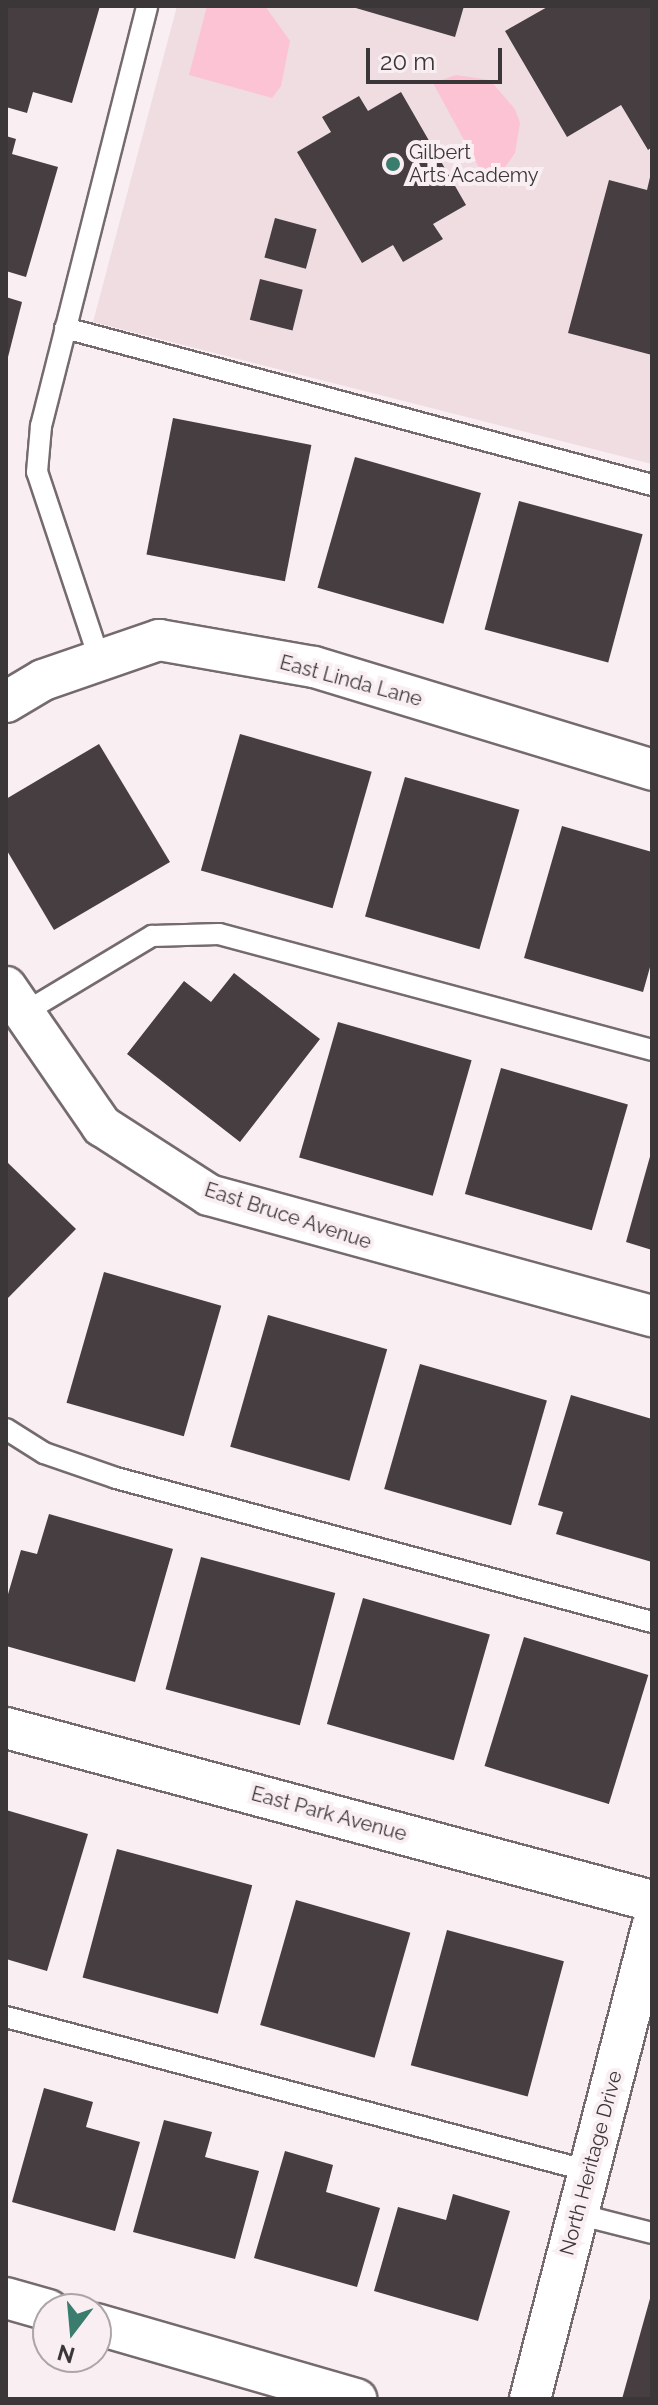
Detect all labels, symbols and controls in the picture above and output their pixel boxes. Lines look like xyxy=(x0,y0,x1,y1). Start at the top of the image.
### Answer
scale bar xyxy=(370,32,506,82)
text: 20 m xyxy=(380,47,435,76)
place label: Gilbert Arts Academy xyxy=(409,140,539,187)
marker: Gilbert Arts Academy xyxy=(384,155,402,173)
street label: East Linda Lane xyxy=(277,650,425,712)
street label: East Bruce Avenue xyxy=(201,1178,375,1254)
street label: East Park Avenue xyxy=(248,1782,410,1846)
street label: North Heritage Drive xyxy=(555,2068,627,2258)
north arrow xyxy=(32,2293,112,2373)
text: N xyxy=(54,2339,78,2369)

